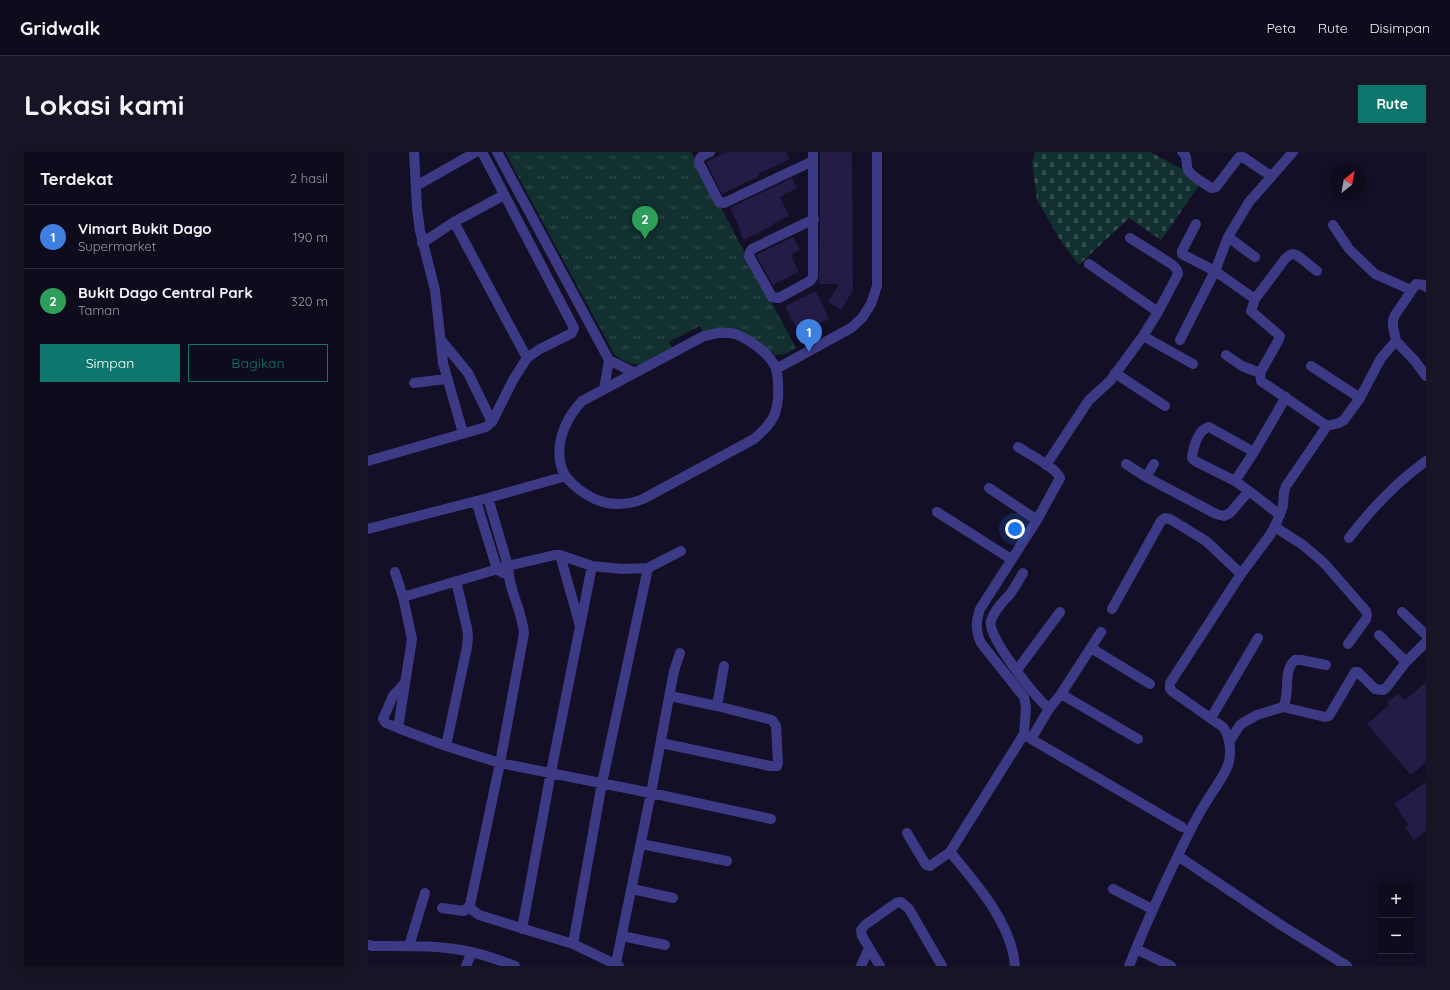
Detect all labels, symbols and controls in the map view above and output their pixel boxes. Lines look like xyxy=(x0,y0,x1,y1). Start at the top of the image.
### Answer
text: Gridwalk xyxy=(20,16,100,40)
text: Peta xyxy=(1266,19,1296,37)
text: Rute xyxy=(1318,19,1348,37)
text: Disimpan xyxy=(1370,19,1430,37)
button: Rute xyxy=(1358,85,1426,123)
text: Lokasi kami xyxy=(24,87,184,122)
north arrow xyxy=(1330,164,1366,200)
text: Terdekat xyxy=(40,168,114,189)
text: 2 hasil xyxy=(290,170,328,186)
pin: 2 xyxy=(632,206,658,239)
text: Vimart Bukit Dago xyxy=(78,219,212,238)
text: 1 xyxy=(50,229,56,245)
text: 190 m xyxy=(293,229,328,245)
text: Supermarket xyxy=(78,238,156,254)
text: Bukit Dago Central Park xyxy=(78,283,253,302)
text: 2 xyxy=(49,293,57,309)
text: 320 m xyxy=(291,293,328,309)
text: Taman xyxy=(78,302,120,318)
pin: 1 xyxy=(796,319,822,352)
button: Simpan xyxy=(40,344,180,382)
button: Bagikan xyxy=(188,344,328,382)
your location xyxy=(1005,519,1025,539)
map controls xyxy=(1378,882,1414,954)
button: + xyxy=(1378,882,1414,918)
button: − xyxy=(1378,918,1414,954)

